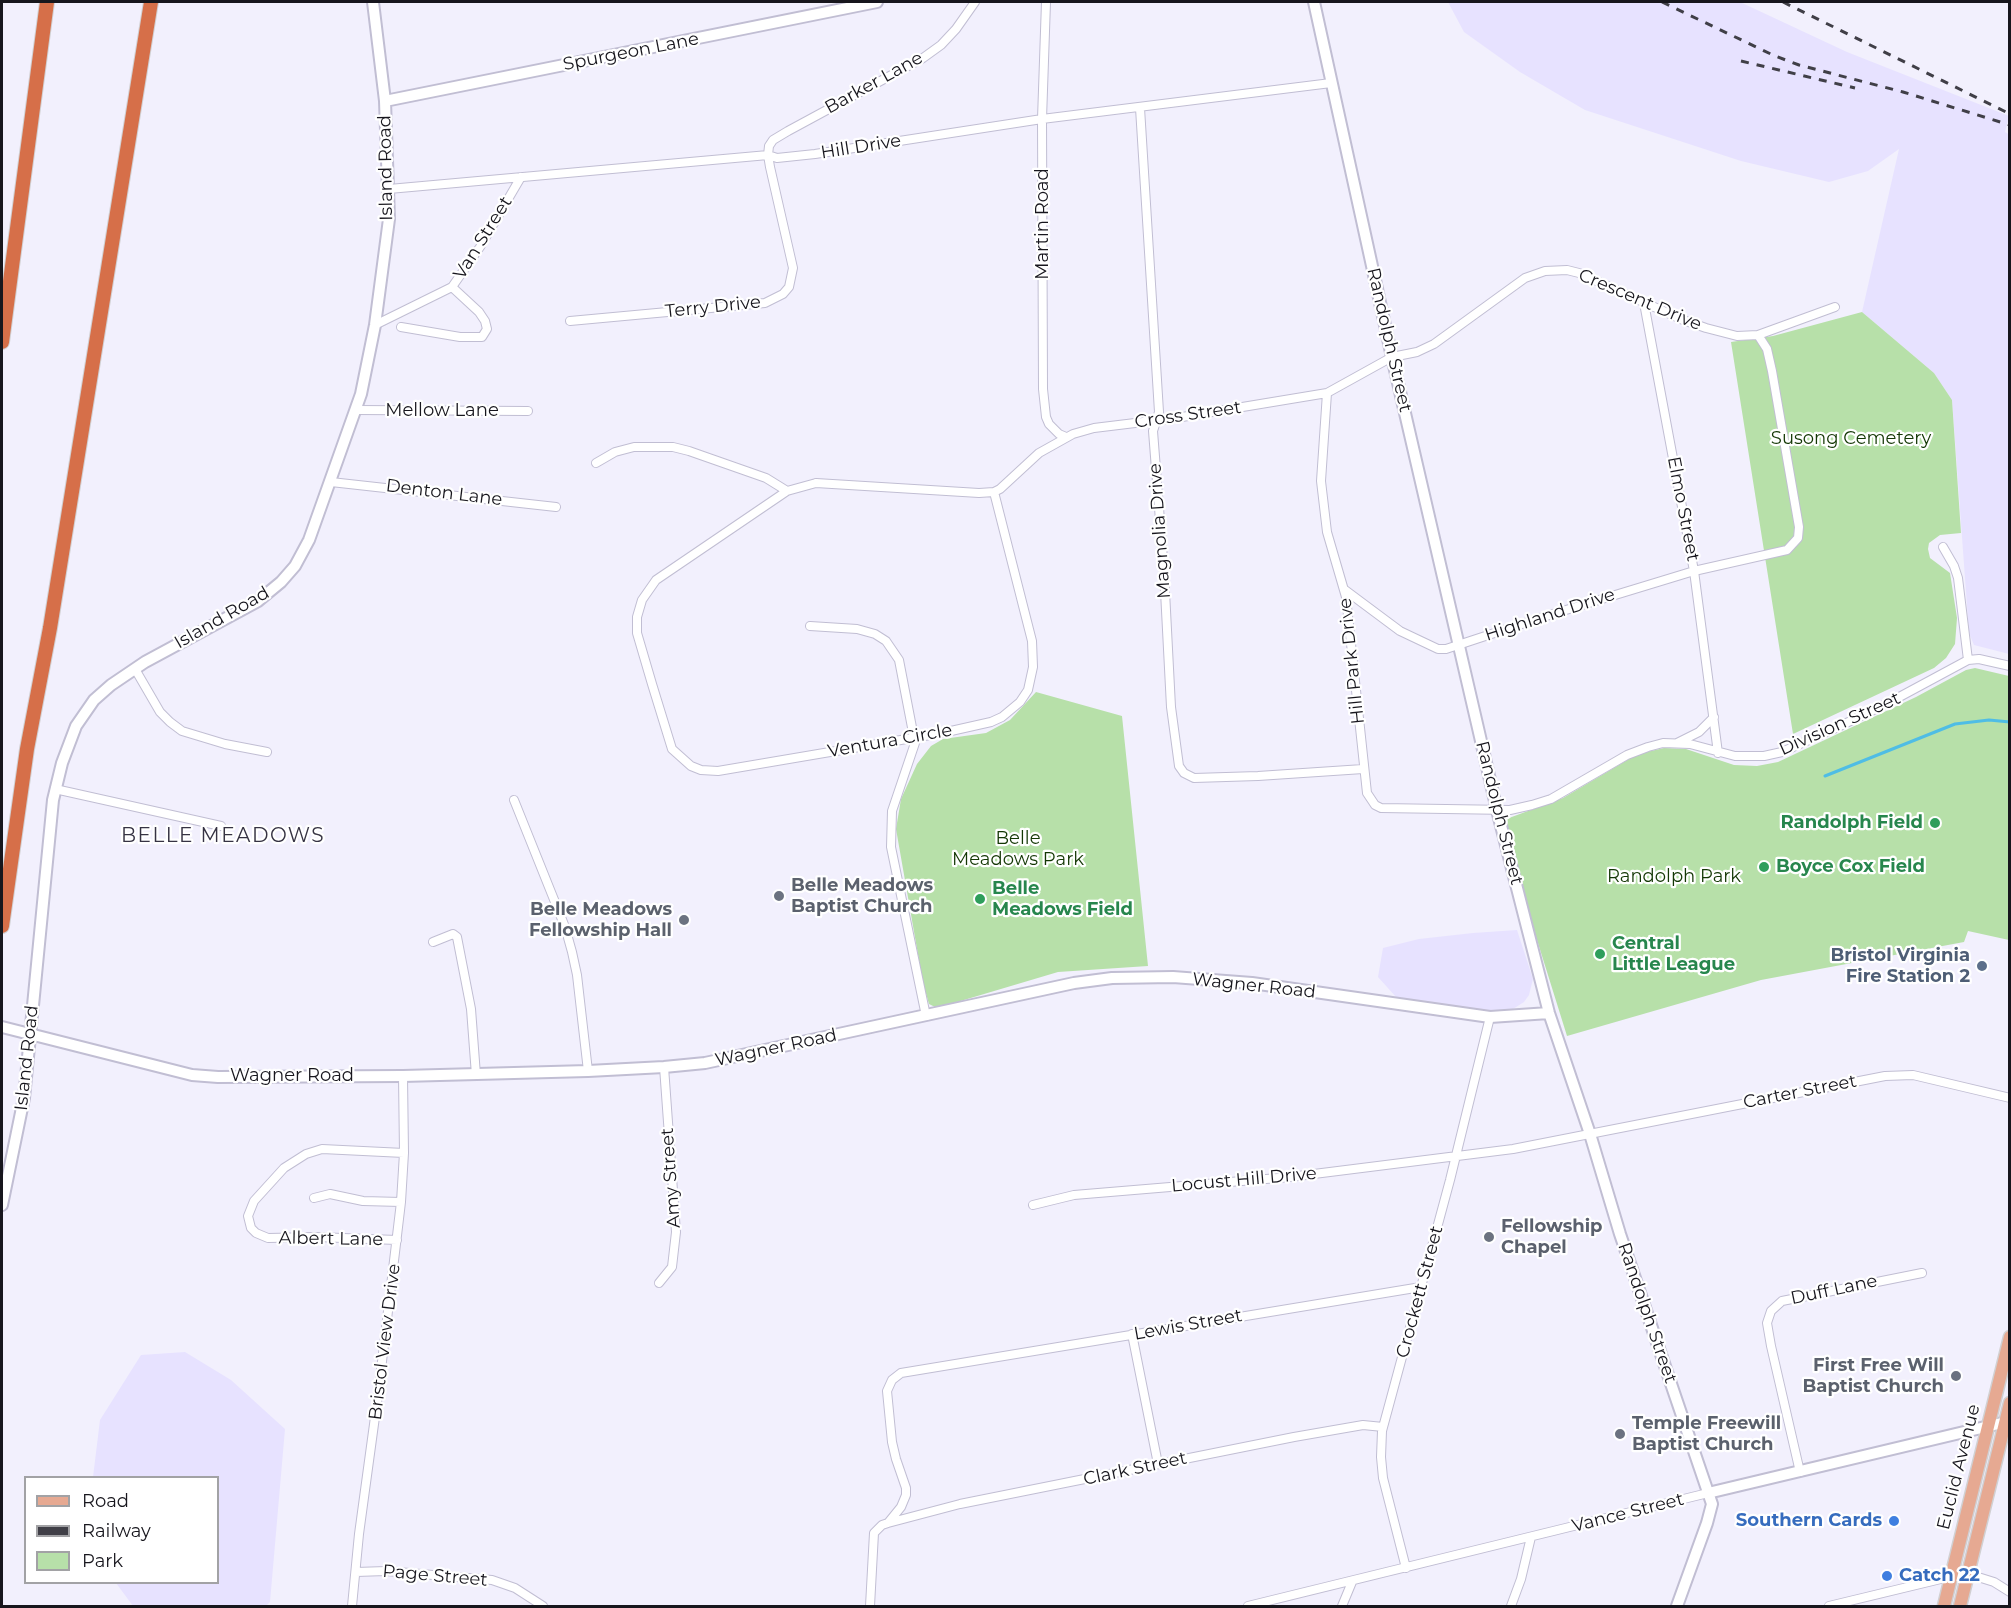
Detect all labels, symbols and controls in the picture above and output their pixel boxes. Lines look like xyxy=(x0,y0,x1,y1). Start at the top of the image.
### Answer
street label: Spurgeon Lane xyxy=(561,28,701,76)
street label: Barker Lane xyxy=(821,47,927,119)
street label: Island Road xyxy=(374,115,398,221)
street label: Hill Drive xyxy=(819,130,903,164)
street label: Martin Road xyxy=(1032,168,1054,280)
street label: Van Street xyxy=(449,193,517,283)
street label: Crescent Drive xyxy=(1575,264,1705,336)
street label: Randolph Street xyxy=(1362,266,1416,414)
street label: Terry Drive xyxy=(664,291,762,323)
street label: Cross Street xyxy=(1133,397,1243,433)
street label: Mellow Lane xyxy=(385,400,499,422)
park label: Susong Cemetery xyxy=(1771,428,1931,450)
street label: Elmo Street xyxy=(1662,455,1704,563)
street label: Magnolia Drive xyxy=(1144,463,1176,599)
street label: Denton Lane xyxy=(384,475,504,511)
street label: Island Road xyxy=(171,582,273,654)
street label: Highland Drive xyxy=(1482,584,1618,646)
street label: Hill Park Drive xyxy=(1335,597,1369,725)
street label: Division Street xyxy=(1776,688,1904,760)
street label: Ventura Circle xyxy=(826,719,954,763)
street label: Randolph Street xyxy=(1471,739,1527,887)
place label: Randolph Field xyxy=(1780,812,1923,834)
marker: Randolph Field xyxy=(1928,816,1942,830)
district label: BELLE MEADOWS xyxy=(121,824,325,848)
park label: Belle Meadows Park xyxy=(952,828,1084,870)
place label: Boyce Cox Field xyxy=(1776,856,1925,878)
marker: Boyce Cox Field xyxy=(1757,860,1771,874)
park label: Randolph Park xyxy=(1607,866,1741,888)
place label: Belle Meadows Baptist Church xyxy=(791,875,933,918)
place label: Belle Meadows Field xyxy=(992,878,1133,920)
marker: Belle Meadows Baptist Church xyxy=(772,889,786,903)
marker: Belle Meadows Field xyxy=(973,892,987,906)
place label: Belle Meadows Fellowship Hall xyxy=(529,899,672,942)
marker: Belle Meadows Fellowship Hall xyxy=(677,913,691,927)
place label: Central Little League xyxy=(1612,933,1735,976)
place label: Bristol Virginia Fire Station 2 xyxy=(1830,945,1970,988)
marker: Central Little League xyxy=(1593,947,1607,961)
marker: Bristol Virginia Fire Station 2 xyxy=(1975,959,1989,973)
street label: Wagner Road xyxy=(1191,969,1317,1003)
street label: Island Road xyxy=(11,1004,43,1112)
street label: Wagner Road xyxy=(713,1025,839,1071)
street label: Wagner Road xyxy=(230,1065,354,1087)
street label: Carter Street xyxy=(1742,1070,1858,1114)
street label: Amy Street xyxy=(657,1127,685,1229)
street label: Locust Hill Drive xyxy=(1170,1163,1318,1197)
place label: Fellowship Chapel xyxy=(1501,1216,1603,1258)
street label: Crockett Street xyxy=(1392,1224,1448,1360)
street label: Albert Lane xyxy=(279,1227,383,1251)
marker: Fellowship Chapel xyxy=(1482,1230,1496,1244)
street label: Randolph Street xyxy=(1613,1240,1681,1386)
street label: Bristol View Drive xyxy=(365,1262,405,1422)
street label: Duff Lane xyxy=(1789,1270,1879,1310)
street label: Lewis Street xyxy=(1132,1305,1244,1345)
place label: First Free Will Baptist Church xyxy=(1803,1355,1944,1398)
marker: First Free Will Baptist Church xyxy=(1949,1369,1963,1383)
street label: Euclid Avenue xyxy=(1933,1402,1985,1532)
place label: Temple Freewill Baptist Church xyxy=(1632,1413,1781,1456)
marker: Temple Freewill Baptist Church xyxy=(1613,1427,1627,1441)
street label: Clark Street xyxy=(1081,1447,1189,1491)
legend xyxy=(24,1476,219,1584)
street label: Vance Street xyxy=(1570,1489,1686,1537)
text: Road xyxy=(82,1490,129,1512)
place label: Southern Cards xyxy=(1736,1510,1882,1532)
marker: Southern Cards xyxy=(1887,1514,1901,1528)
text: Railway xyxy=(82,1520,151,1542)
text: Park xyxy=(82,1550,123,1572)
street label: Page Street xyxy=(381,1561,489,1591)
place label: Catch 22 xyxy=(1899,1565,1980,1587)
marker: Catch 22 xyxy=(1880,1569,1894,1583)

